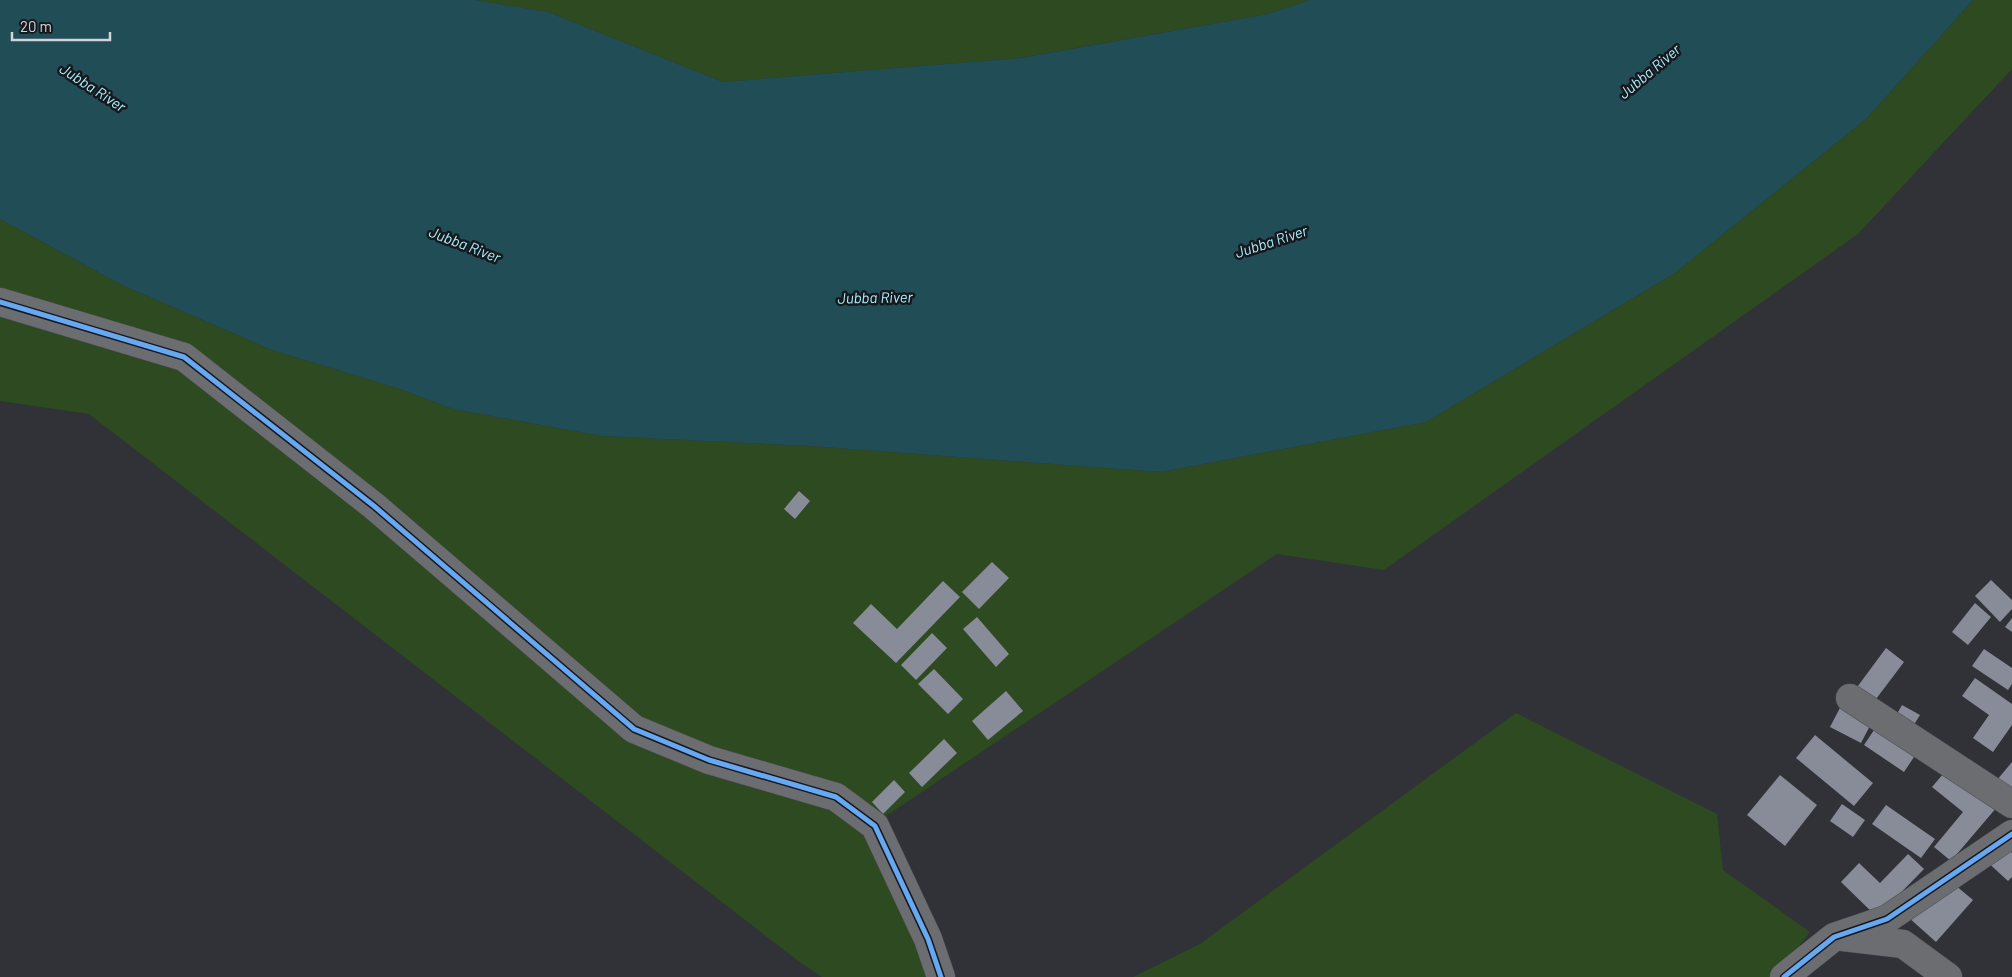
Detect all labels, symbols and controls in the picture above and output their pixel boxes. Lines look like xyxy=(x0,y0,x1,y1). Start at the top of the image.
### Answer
scale bar xyxy=(12,10,110,42)
text: 20 m xyxy=(20,17,52,35)
water label: Jubba River xyxy=(1614,39,1684,102)
water label: Jubba River xyxy=(57,59,130,115)
water label: Jubba River xyxy=(1232,221,1310,261)
water label: Jubba River xyxy=(427,222,504,266)
water label: Jubba River xyxy=(837,287,913,307)

